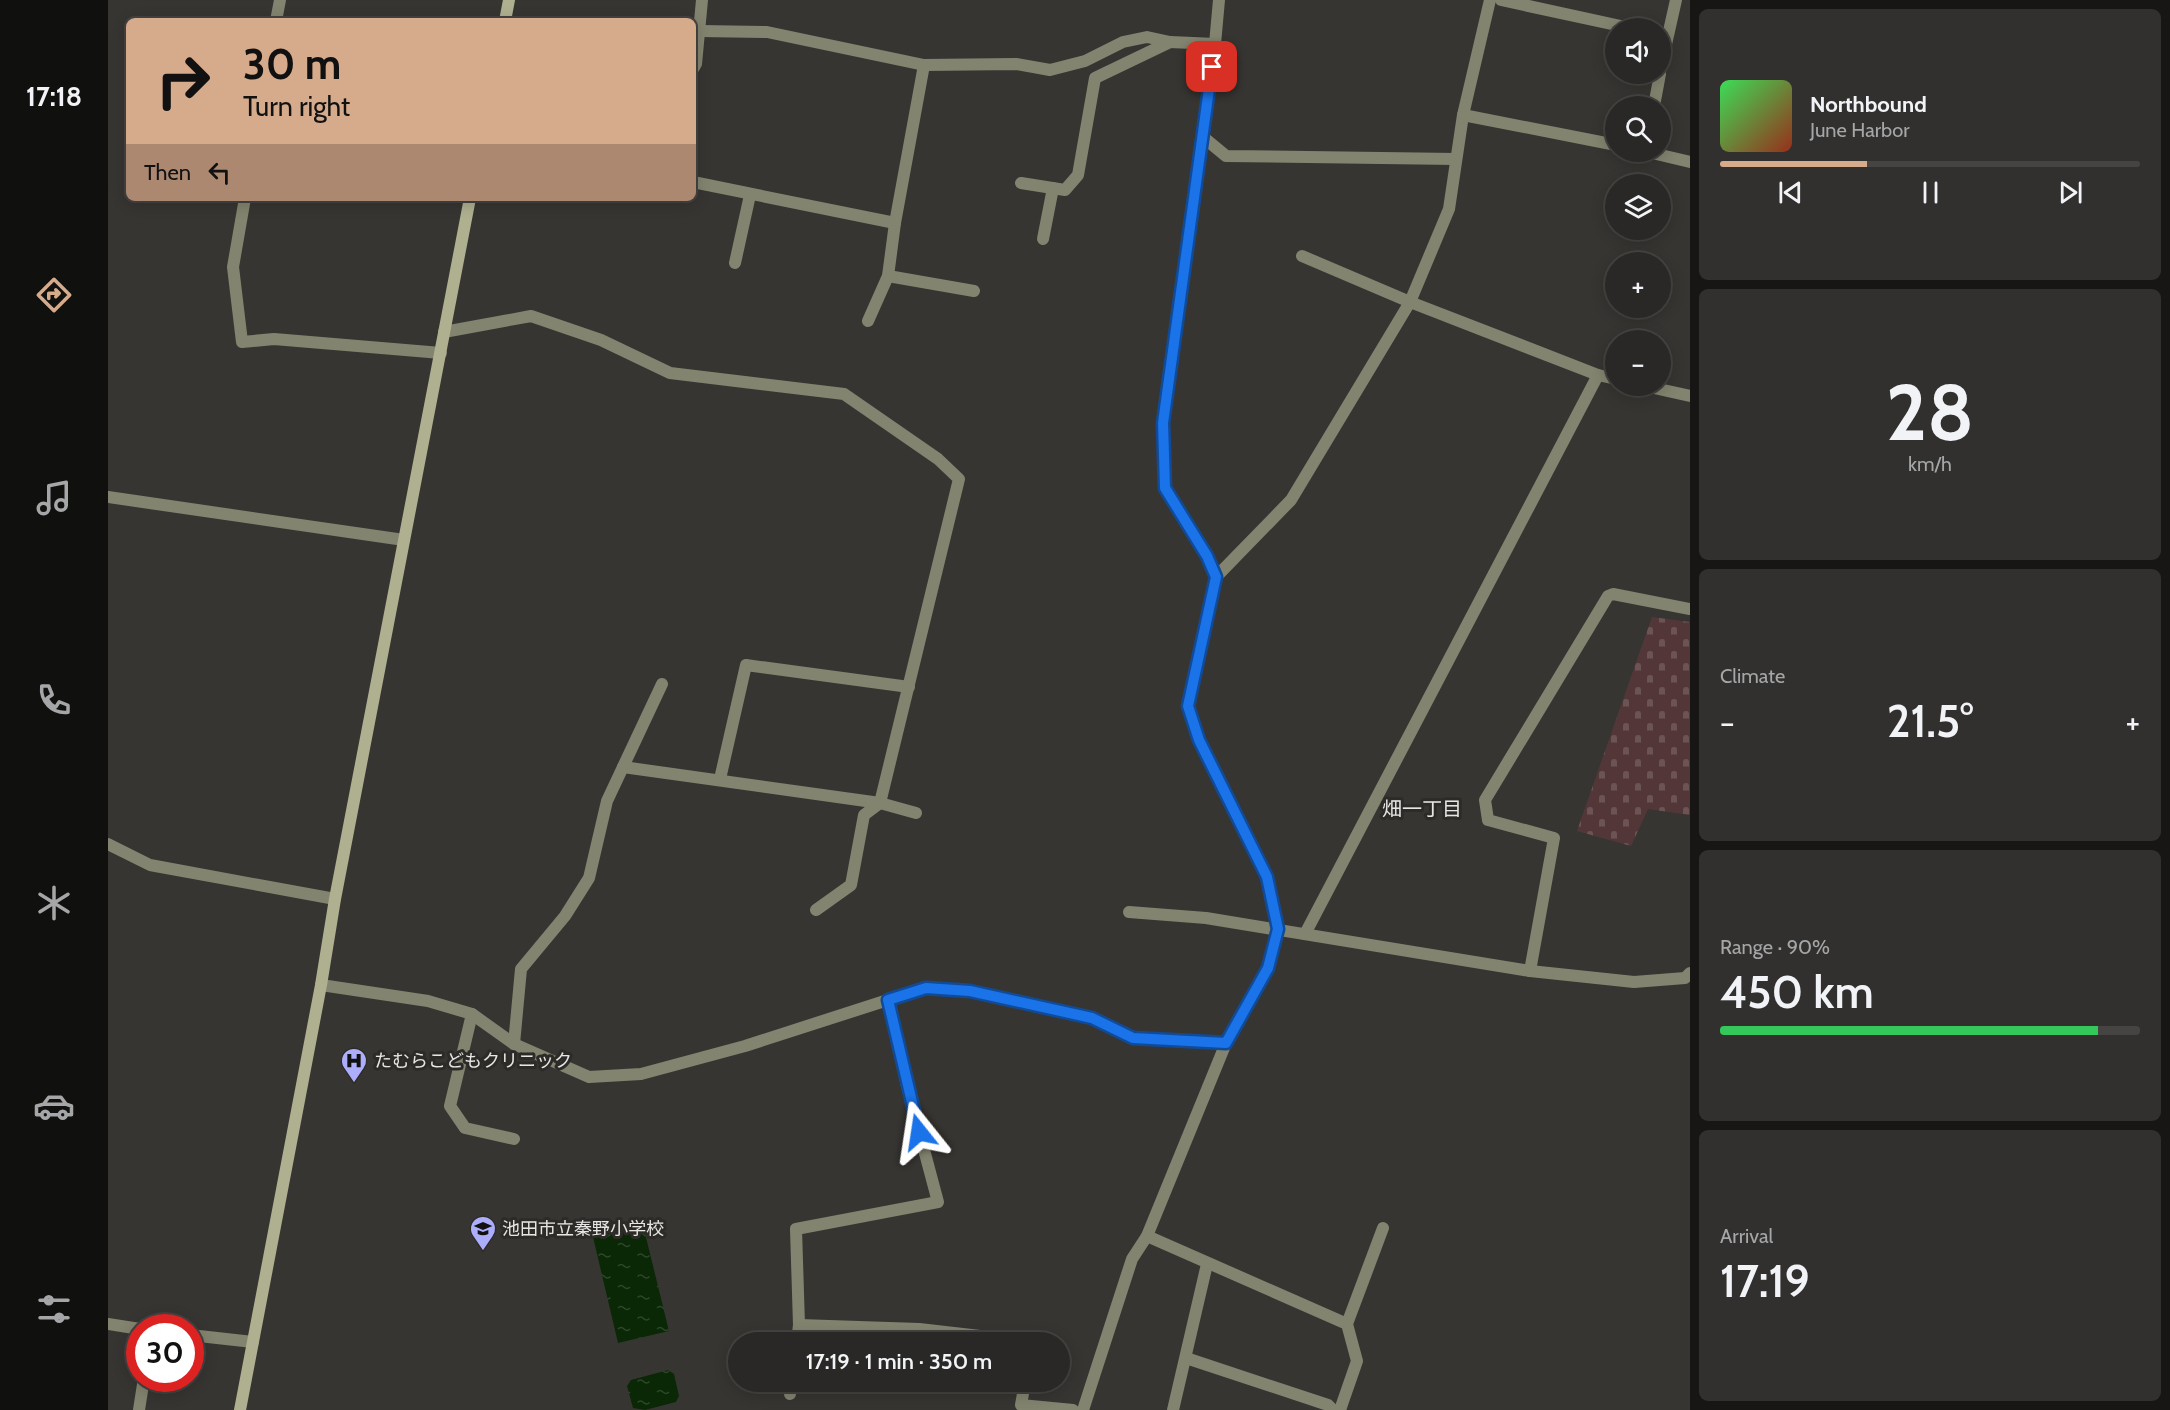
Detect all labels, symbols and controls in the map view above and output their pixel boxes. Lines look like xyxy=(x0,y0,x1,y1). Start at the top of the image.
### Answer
map controls xyxy=(1605,18,1671,396)
button: sound xyxy=(1605,18,1671,84)
text: 30 m xyxy=(243,38,341,90)
pin xyxy=(1186,41,1237,92)
icon: right xyxy=(144,42,222,120)
icon: arrive xyxy=(1195,50,1228,83)
text: 17:18 xyxy=(26,80,82,113)
text: Turn right xyxy=(243,90,350,123)
text: Northbound xyxy=(1810,91,1927,118)
button: search xyxy=(1605,96,1671,162)
text: June Harbor xyxy=(1810,118,1910,142)
icon: left xyxy=(203,156,236,189)
text: Then xyxy=(144,159,191,186)
button: layers xyxy=(1605,174,1671,240)
icon: previous xyxy=(1774,176,1807,209)
icon: pause xyxy=(1914,176,1947,209)
icon: next xyxy=(2054,176,2087,209)
button: + xyxy=(1605,252,1671,318)
icon: directions xyxy=(33,274,75,316)
button: − xyxy=(1605,330,1671,396)
text: 28 xyxy=(1886,365,1974,460)
text: km/h xyxy=(1908,452,1952,476)
icon: music xyxy=(33,477,75,519)
text: Climate xyxy=(1720,664,1785,688)
icon: phone xyxy=(33,679,75,721)
text: 21.5° xyxy=(1887,694,1973,748)
text: − xyxy=(1720,702,1735,742)
text: + xyxy=(2125,702,2140,742)
district label: 畑一丁目 xyxy=(1382,797,1462,821)
icon: climate xyxy=(33,882,75,924)
text: Range · 90% xyxy=(1720,935,1830,959)
text: 450 km xyxy=(1720,965,1874,1019)
hospital icon: たむらこどもクリニック xyxy=(339,1046,369,1084)
place label: たむらこどもクリニック xyxy=(374,1050,572,1072)
icon: car xyxy=(33,1085,75,1127)
position arrow xyxy=(887,1100,951,1164)
school or university icon: 池田市立秦野小学校 xyxy=(468,1214,498,1252)
place label: 池田市立秦野小学校 xyxy=(502,1218,664,1240)
text: Arrival xyxy=(1720,1224,1773,1248)
text: 17:19 xyxy=(1720,1254,1810,1308)
icon: filters xyxy=(33,1288,75,1330)
speed limit sign: 30 xyxy=(126,1314,204,1392)
text: 17:19 · 1 min · 350 m xyxy=(806,1348,992,1375)

